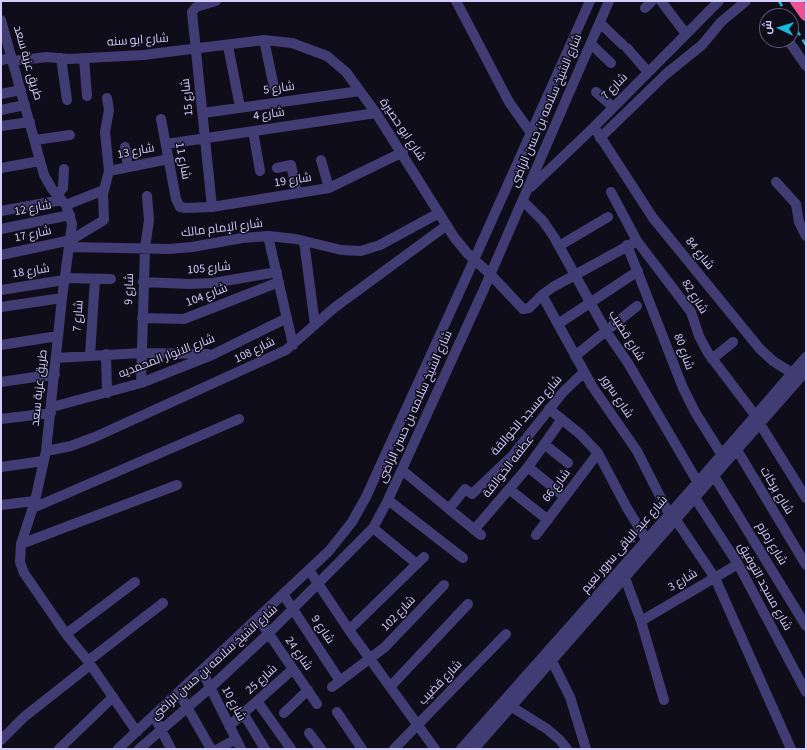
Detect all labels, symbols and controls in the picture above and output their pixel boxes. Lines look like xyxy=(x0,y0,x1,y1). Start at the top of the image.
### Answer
north arrow xyxy=(759,8,799,48)
text: ش xyxy=(760,20,776,35)
street label: طريق عزبة سعد xyxy=(9,24,45,102)
street label: شارع ابو سنه xyxy=(107,32,169,50)
street label: شارع الشيخ سلامه بن حسن الراضى xyxy=(508,32,586,190)
street label: شارع 7 xyxy=(599,71,631,103)
street label: شارع 15 xyxy=(179,78,197,116)
street label: شارع 5 xyxy=(262,80,296,98)
street label: شارع ابو حصيرة xyxy=(376,96,428,164)
street label: شارع 4 xyxy=(252,106,286,124)
street label: شارع 13 xyxy=(116,141,156,163)
street label: شارع 11 xyxy=(171,141,193,181)
street label: شارع 19 xyxy=(273,171,313,191)
street label: شارع 12 xyxy=(13,198,53,220)
street label: شارع الإمام مالك xyxy=(180,217,264,241)
street label: شارع 17 xyxy=(13,224,53,246)
street label: شارع 84 xyxy=(682,235,716,273)
street label: شارع 105 xyxy=(187,260,231,278)
street label: شارع 18 xyxy=(11,262,51,282)
street label: شارع 9 xyxy=(122,273,138,305)
street label: شارع 82 xyxy=(678,277,710,317)
street label: شارع 104 xyxy=(184,281,230,311)
street label: شارع 7 xyxy=(71,300,87,332)
street label: شارع قضيب xyxy=(605,308,647,364)
street label: شارع الشيخ سلامه بن حسن الراضى xyxy=(376,329,456,485)
street label: شارع الانوار المحمديه xyxy=(117,332,217,382)
street label: شارع 80 xyxy=(670,332,696,372)
street label: شارع 108 xyxy=(232,335,278,367)
street label: طريق عزبة سعد xyxy=(29,349,51,427)
street label: شارع مسجد الخوالقة xyxy=(488,373,566,459)
street label: شارع سرور xyxy=(596,373,636,421)
street label: عطفه الخوالقة xyxy=(480,433,538,501)
street label: شارع بركات xyxy=(756,465,796,517)
street label: شارع 66 xyxy=(540,467,574,505)
street label: شارع عبد الباقى سرور نعيم xyxy=(579,493,671,597)
street label: شارع زمزم xyxy=(753,520,789,568)
street label: شارع مسجد التوفيق xyxy=(734,541,794,633)
street label: شارع 3 xyxy=(666,567,700,595)
street label: شارع 102 xyxy=(379,593,419,635)
street label: شارع الشيخ سلامه بن حسن الراضى xyxy=(149,602,281,724)
street label: شارع 9 xyxy=(307,613,337,647)
street label: شارع 24 xyxy=(281,634,315,674)
street label: شارع قضيب xyxy=(416,658,466,708)
street label: شارع 25 xyxy=(243,662,281,698)
street label: شارع 10 xyxy=(218,684,248,724)

